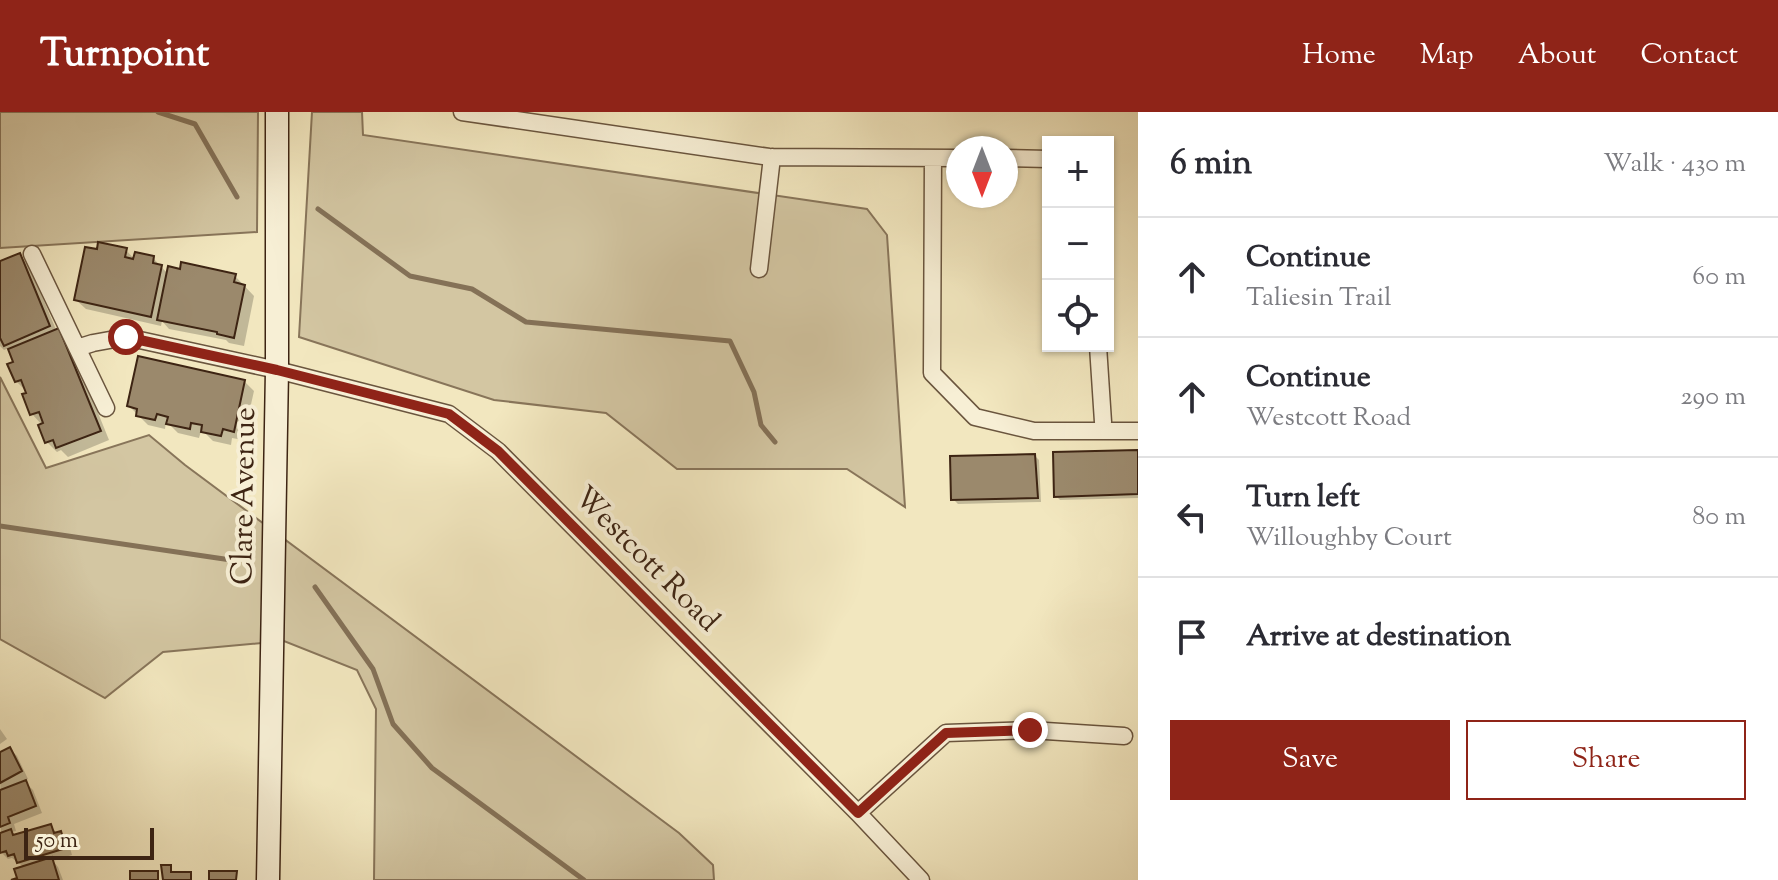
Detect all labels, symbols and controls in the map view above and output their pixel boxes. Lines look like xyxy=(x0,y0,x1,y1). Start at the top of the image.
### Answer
text: Turnpoint xyxy=(40,29,209,83)
text: Home xyxy=(1302,36,1376,76)
text: Map xyxy=(1420,36,1474,76)
text: About xyxy=(1518,36,1596,76)
text: Contact xyxy=(1640,36,1738,76)
north arrow xyxy=(946,136,1018,208)
map controls xyxy=(1042,136,1114,352)
button: + xyxy=(1042,136,1114,208)
text: 6 min xyxy=(1170,140,1252,189)
text: Walk · 430 m xyxy=(1603,146,1746,183)
button: − xyxy=(1042,208,1114,280)
text: Continue xyxy=(1246,237,1371,280)
icon: ahead xyxy=(1170,255,1214,299)
text: 60 m xyxy=(1692,259,1746,296)
button: locate xyxy=(1042,280,1114,352)
text: Taliesin Trail xyxy=(1246,280,1391,317)
route start xyxy=(108,319,144,355)
text: Continue xyxy=(1246,357,1371,400)
icon: ahead xyxy=(1170,375,1214,419)
text: 290 m xyxy=(1680,379,1746,416)
text: Westcott Road xyxy=(1246,400,1411,437)
street label: Clare Avenue xyxy=(222,407,268,585)
street label: Westcott Road xyxy=(563,477,729,643)
text: Turn left xyxy=(1246,477,1360,520)
icon: left xyxy=(1170,495,1214,539)
text: 80 m xyxy=(1692,499,1746,536)
text: Willoughby Court xyxy=(1246,520,1452,557)
icon: arrive xyxy=(1170,615,1214,659)
text: Arrive at destination xyxy=(1246,616,1511,659)
route end xyxy=(1012,712,1048,748)
button: Save xyxy=(1170,720,1450,800)
button: Share xyxy=(1466,720,1746,800)
scale bar xyxy=(24,824,154,860)
text: 50 m xyxy=(36,826,78,858)

